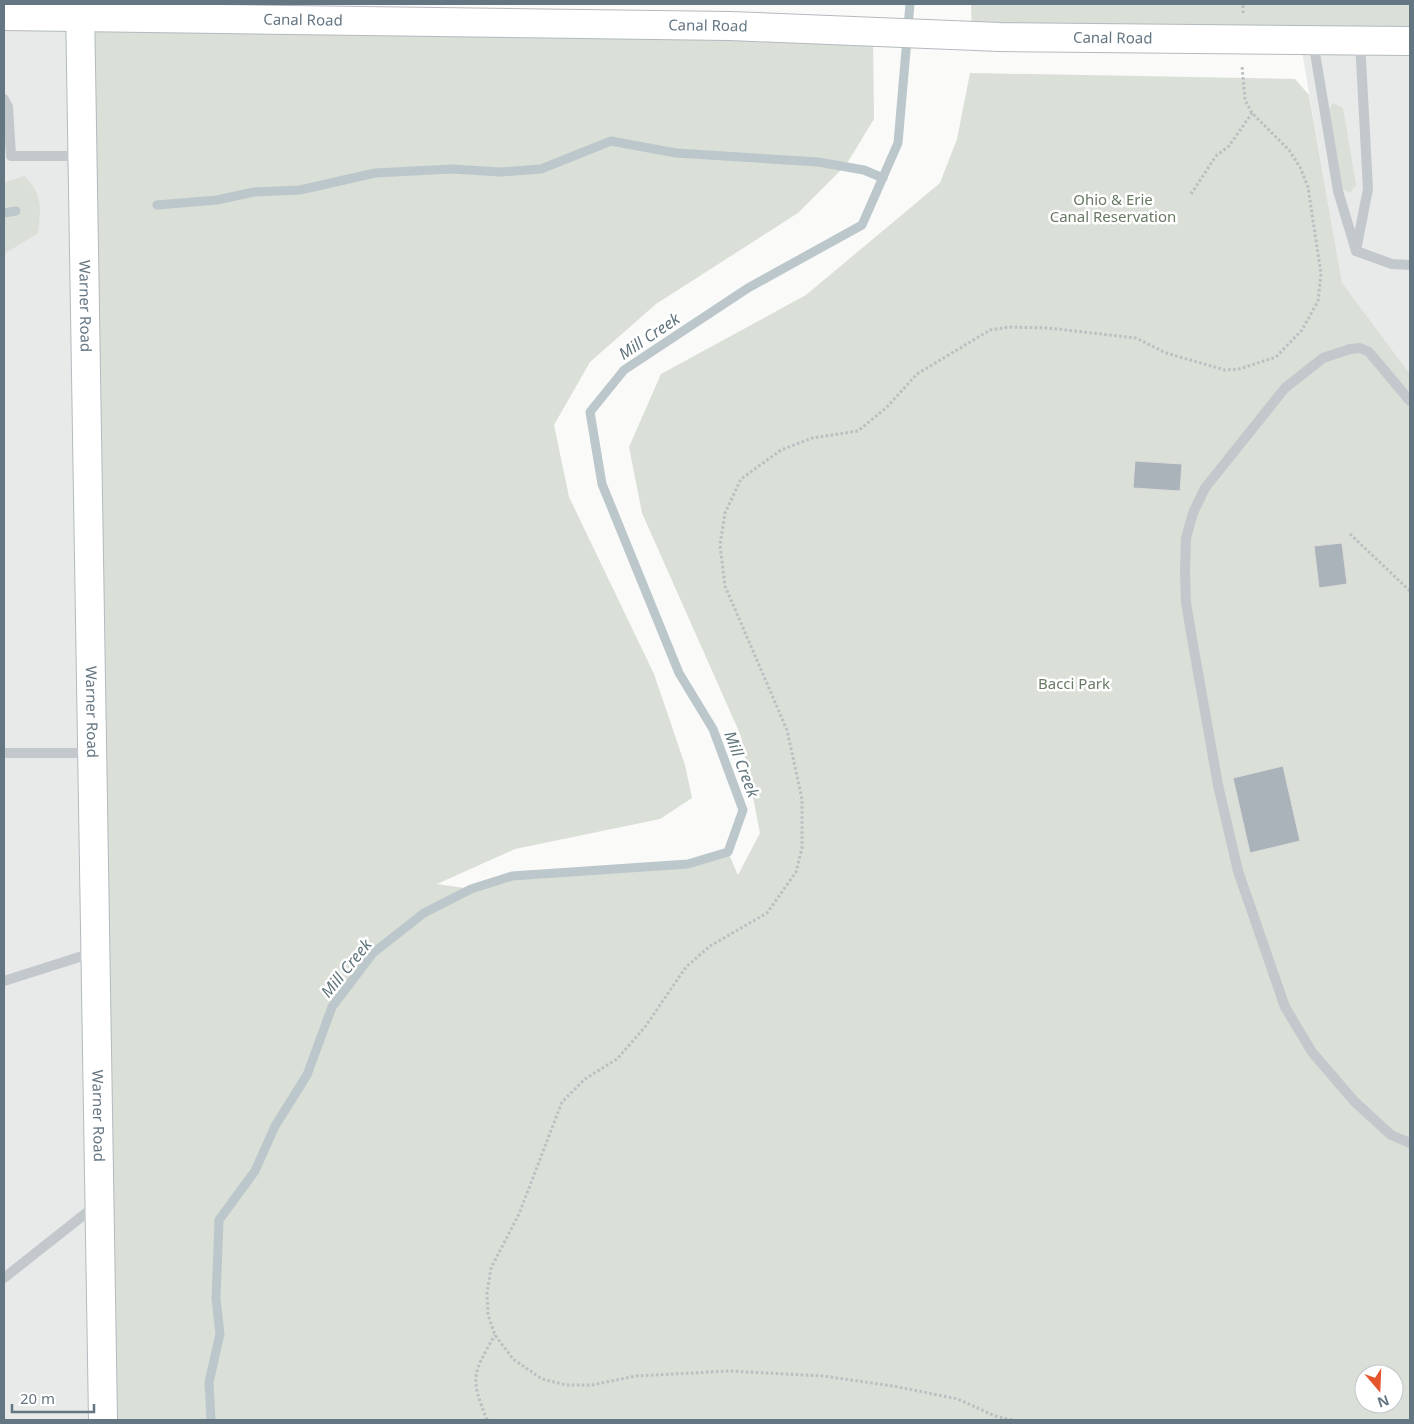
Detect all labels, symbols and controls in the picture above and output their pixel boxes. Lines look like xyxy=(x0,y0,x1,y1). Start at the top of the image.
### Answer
street label: Canal Road xyxy=(263,9,343,30)
street label: Canal Road xyxy=(668,14,748,36)
street label: Canal Road xyxy=(1073,27,1153,47)
park label: Ohio & Erie Canal Reservation xyxy=(1050,189,1176,226)
street label: Warner Road xyxy=(75,260,97,352)
water label: Mill Creek xyxy=(614,307,685,365)
street label: Warner Road xyxy=(82,666,103,758)
park label: Bacci Park xyxy=(1038,673,1110,693)
water label: Mill Creek xyxy=(719,728,765,801)
water label: Mill Creek xyxy=(316,933,377,1002)
street label: Warner Road xyxy=(88,1070,110,1162)
north arrow xyxy=(1354,1364,1404,1414)
scale bar xyxy=(12,1382,95,1414)
text: 20 m xyxy=(20,1388,55,1408)
text: N xyxy=(1375,1391,1392,1413)

